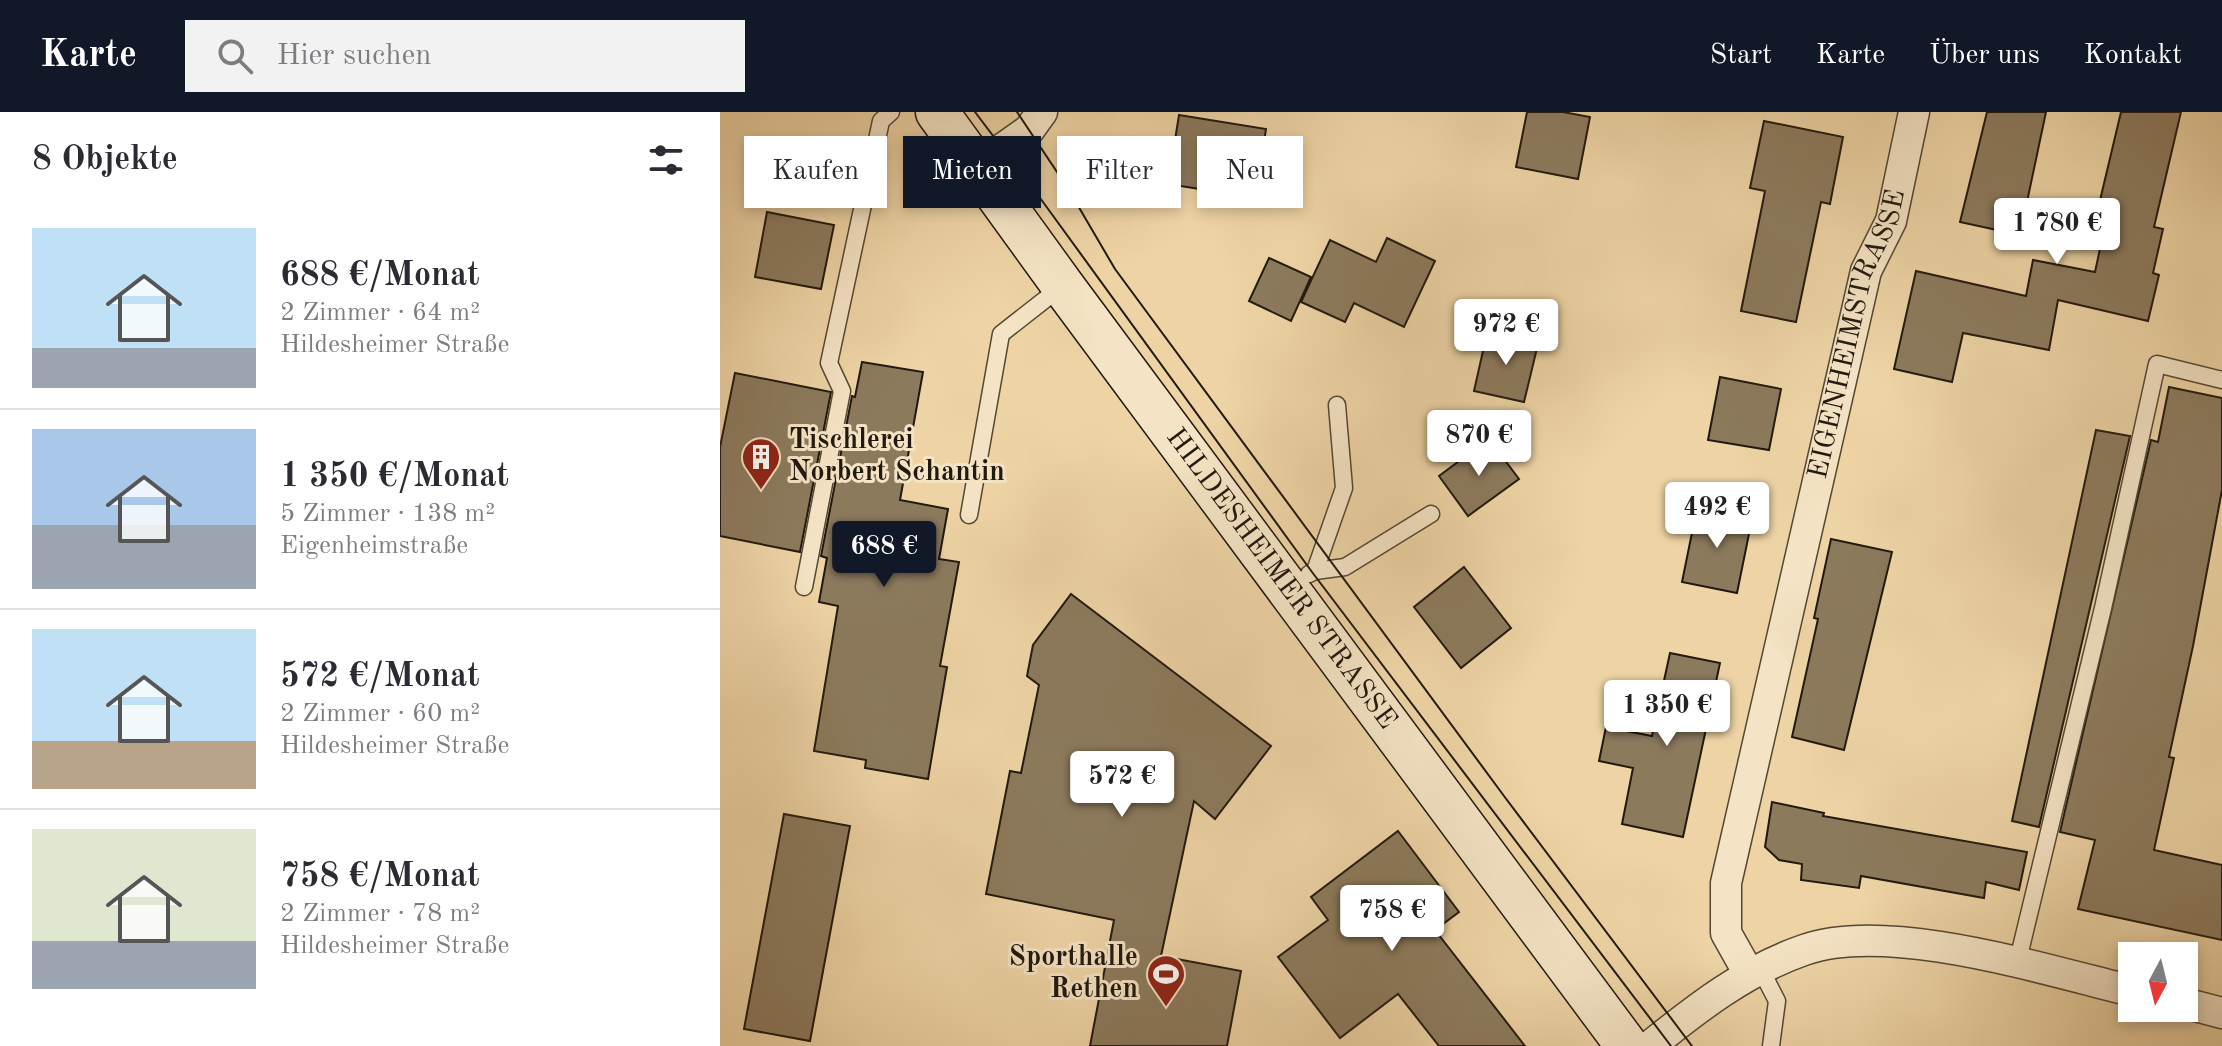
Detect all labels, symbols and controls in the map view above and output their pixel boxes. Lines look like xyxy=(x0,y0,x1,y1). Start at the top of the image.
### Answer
search box xyxy=(185,20,745,92)
icon: search xyxy=(213,34,257,78)
text: Karte xyxy=(40,37,137,75)
text: Hier suchen xyxy=(277,41,432,71)
text: Start xyxy=(1710,42,1772,70)
text: Karte xyxy=(1816,42,1885,70)
text: Über uns xyxy=(1929,42,2040,70)
text: Kontakt xyxy=(2084,42,2182,70)
chip: Kaufen xyxy=(744,136,887,208)
chip: Mieten xyxy=(903,136,1041,208)
chip: Filter xyxy=(1057,136,1181,208)
chip: Neu xyxy=(1197,136,1303,208)
icon: filters xyxy=(644,138,688,182)
text: 8 Objekte xyxy=(32,143,178,177)
street label: EIGENHEIMSTRASSE xyxy=(1805,187,1911,482)
pin: 1 780 € xyxy=(1983,198,2131,266)
text: 1 780 € xyxy=(2012,211,2102,237)
text: 688 €/Monat xyxy=(280,259,480,293)
icon: home xyxy=(96,260,192,356)
pin: 972 € xyxy=(1450,299,1562,367)
text: 2 Zimmer · 64 m² xyxy=(280,300,480,326)
text: 972 € xyxy=(1472,312,1540,338)
text: Hildesheimer Straße xyxy=(280,332,509,358)
pin: 870 € xyxy=(1423,410,1535,478)
text: 870 € xyxy=(1445,423,1513,449)
street label: HILDESHEIMER STRASSE xyxy=(1160,424,1401,735)
place label: Tischlerei Norbert Schantin xyxy=(789,427,1005,487)
building icon: Tischlerei Norbert Schantin xyxy=(740,436,782,491)
text: 1 350 €/Monat xyxy=(280,460,509,494)
icon: home xyxy=(96,461,192,557)
pin: 492 € xyxy=(1661,482,1773,550)
text: 492 € xyxy=(1683,495,1751,521)
text: 5 Zimmer · 138 m² xyxy=(280,501,495,527)
pin: 688 € xyxy=(828,521,940,589)
text: Eigenheimstraße xyxy=(280,533,468,559)
text: 688 € xyxy=(850,534,918,560)
text: 572 €/Monat xyxy=(280,660,480,694)
icon: home xyxy=(96,661,192,757)
pin: 1 350 € xyxy=(1593,680,1741,748)
text: 1 350 € xyxy=(1622,693,1712,719)
text: 2 Zimmer · 60 m² xyxy=(280,701,480,727)
text: Hildesheimer Straße xyxy=(280,733,509,759)
pin: 572 € xyxy=(1066,751,1178,819)
text: 572 € xyxy=(1088,764,1156,790)
text: 758 €/Monat xyxy=(280,860,480,894)
icon: home xyxy=(96,861,192,957)
pin: 758 € xyxy=(1336,885,1448,953)
text: 758 € xyxy=(1358,898,1426,924)
text: 2 Zimmer · 78 m² xyxy=(280,901,480,927)
text: Hildesheimer Straße xyxy=(280,933,509,959)
north arrow xyxy=(2118,942,2198,1022)
map controls xyxy=(2118,942,2198,1022)
place label: Sporthalle Rethen xyxy=(1009,944,1138,1004)
sports icon: Sporthalle Rethen xyxy=(1145,953,1187,1008)

